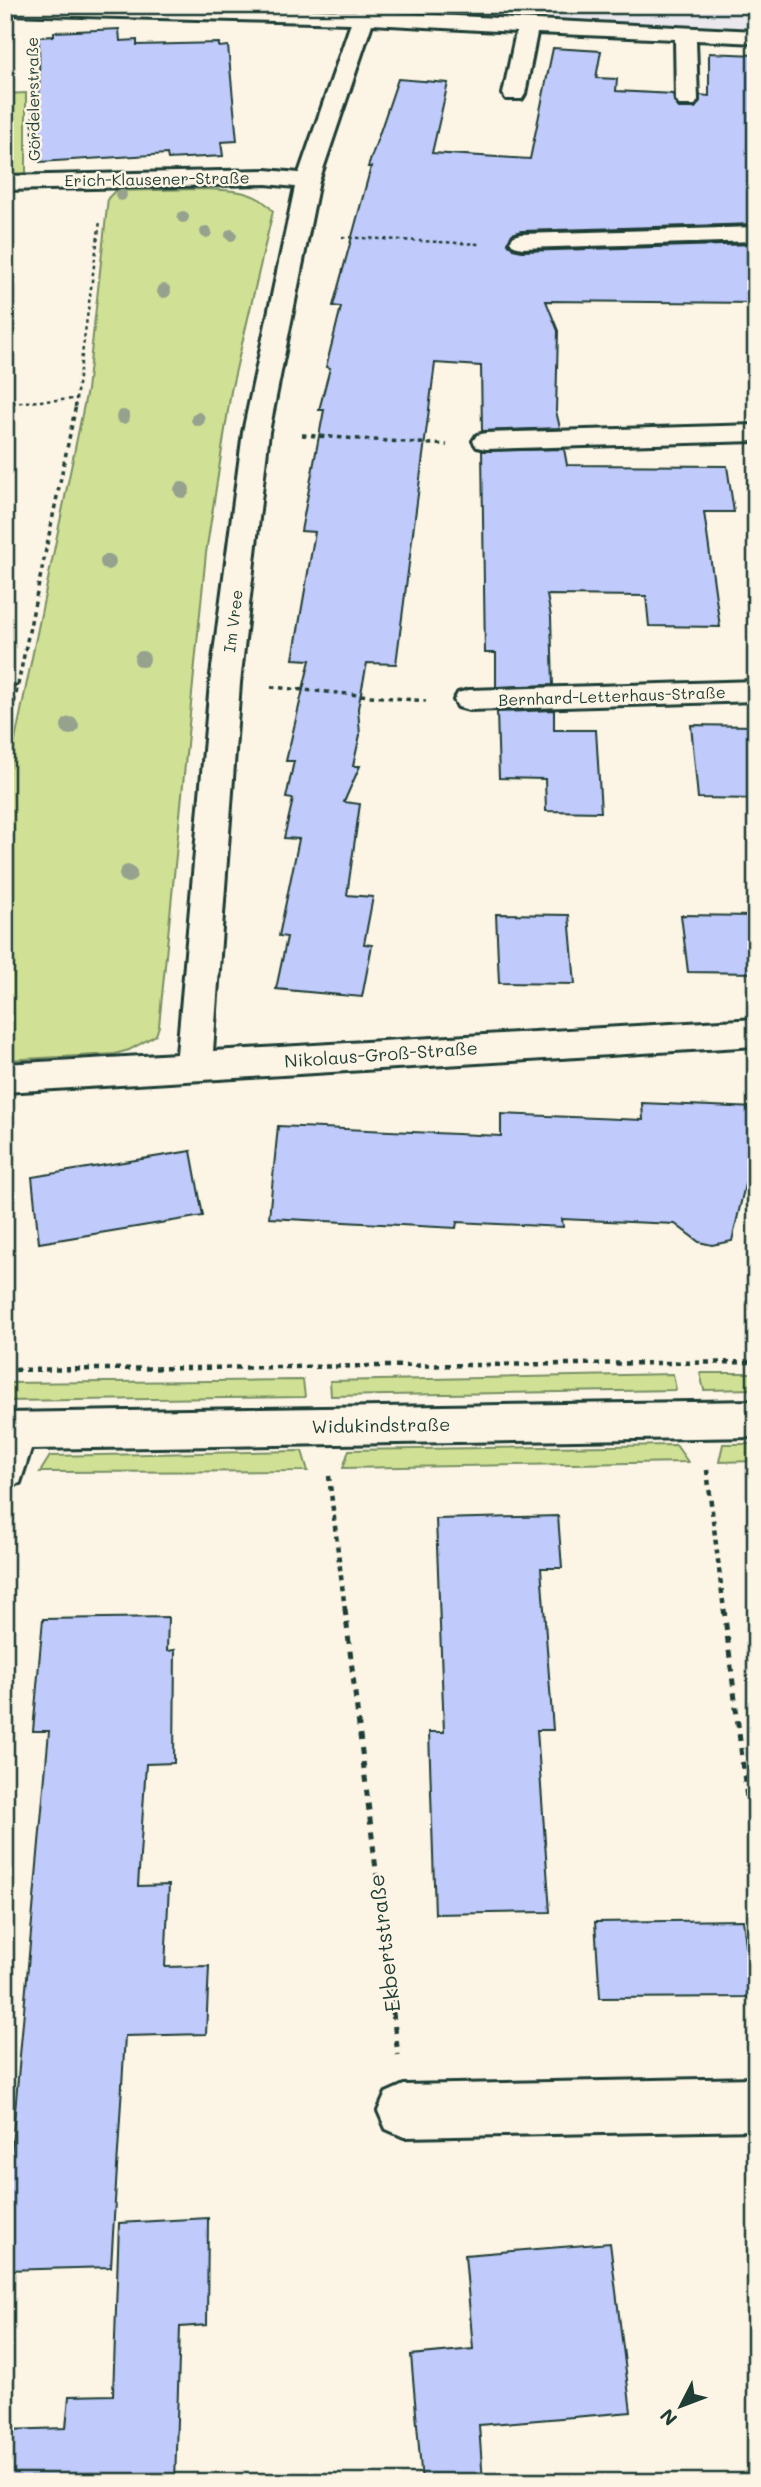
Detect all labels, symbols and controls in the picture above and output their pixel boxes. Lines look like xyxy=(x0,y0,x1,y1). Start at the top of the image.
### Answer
street label: Gördelerstraße xyxy=(21,37,44,161)
street label: Erich-Klausener-Straße xyxy=(64,166,250,191)
street label: Im Vree xyxy=(218,588,247,653)
street label: Bernhard-Letterhaus-Straße xyxy=(498,681,726,710)
street label: Nikolaus-Groß-Straße xyxy=(283,1035,478,1073)
street label: Widukindstraße xyxy=(312,1412,450,1438)
street label: Ekbertstraße xyxy=(362,1873,405,2014)
north arrow xyxy=(646,2372,716,2442)
text: N xyxy=(654,2404,682,2431)

